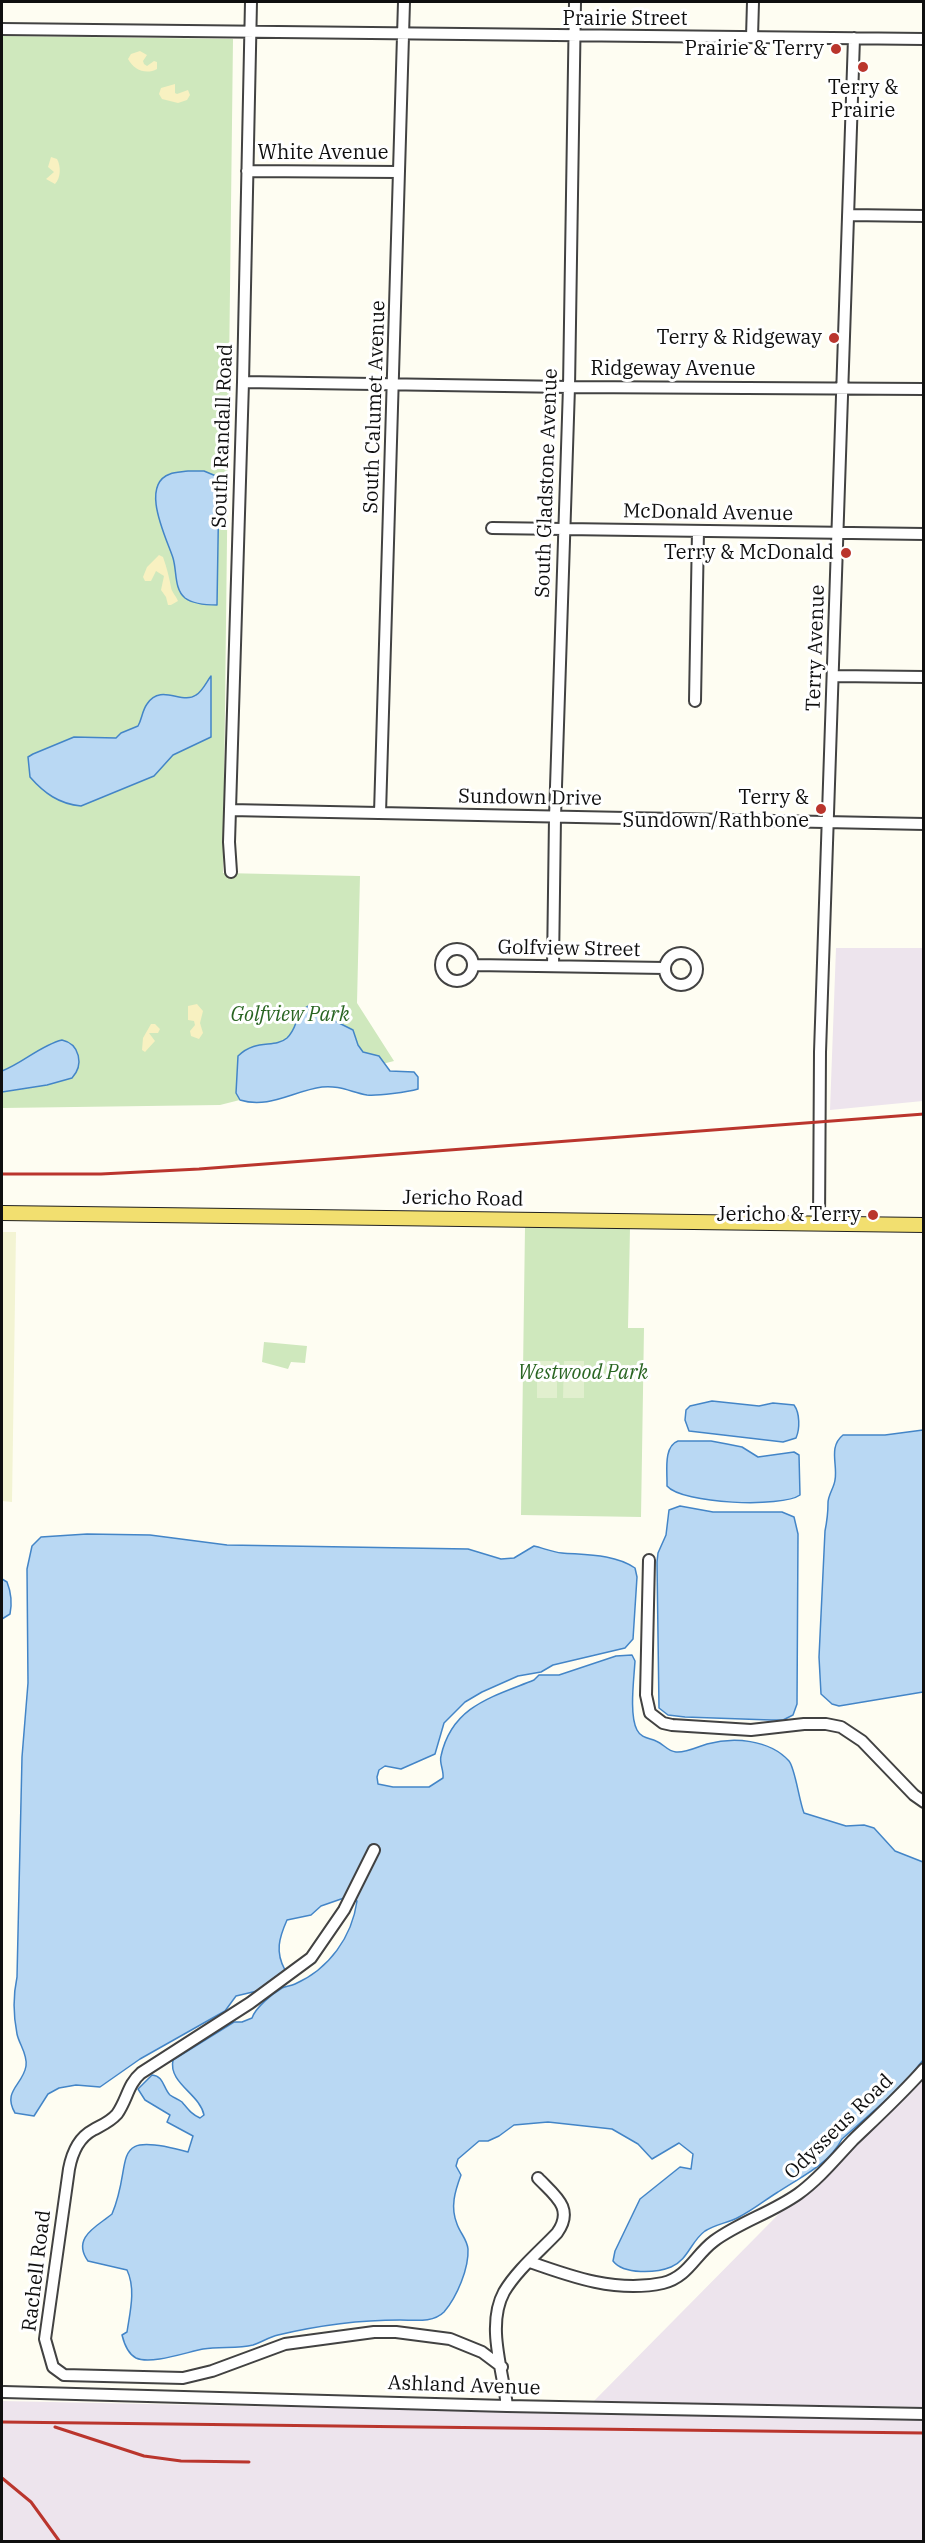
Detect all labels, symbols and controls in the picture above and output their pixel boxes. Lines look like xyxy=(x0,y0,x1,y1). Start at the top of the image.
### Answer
street label: Prairie Street xyxy=(562,7,688,31)
place label: Prairie & Terry xyxy=(684,37,824,61)
marker: Prairie & Terry xyxy=(829,42,843,56)
marker: Terry & Prairie xyxy=(856,60,870,74)
place label: Terry & Prairie xyxy=(828,76,898,123)
street label: White Avenue xyxy=(258,141,388,165)
street label: South Calumet Avenue xyxy=(359,300,391,514)
place label: Terry & Ridgeway xyxy=(657,326,822,350)
marker: Terry & Ridgeway xyxy=(827,331,841,345)
street label: South Randall Road xyxy=(208,344,238,528)
street label: Ridgeway Avenue xyxy=(590,357,756,381)
street label: South Gladstone Avenue xyxy=(531,368,563,598)
street label: McDonald Avenue xyxy=(623,500,793,526)
place label: Terry & McDonald xyxy=(664,541,834,565)
marker: Terry & McDonald xyxy=(839,546,853,560)
street label: Terry Avenue xyxy=(802,584,830,712)
street label: Sundown Drive xyxy=(458,785,602,811)
place label: Terry & Sundown/Rathbone xyxy=(623,786,809,833)
marker: Terry & Sundown/Rathbone xyxy=(814,802,828,816)
street label: Golfview Street xyxy=(497,936,641,962)
park label: Golfview Park xyxy=(230,1003,350,1027)
street label: Jericho Road xyxy=(402,1186,524,1212)
place label: Jericho & Terry xyxy=(717,1203,861,1227)
marker: Jericho & Terry xyxy=(866,1208,880,1222)
park label: Westwood Park xyxy=(518,1361,648,1385)
street label: Odysseus Road xyxy=(780,2069,898,2185)
street label: Rachell Road xyxy=(18,2209,56,2333)
street label: Ashland Avenue xyxy=(387,2371,541,2401)

